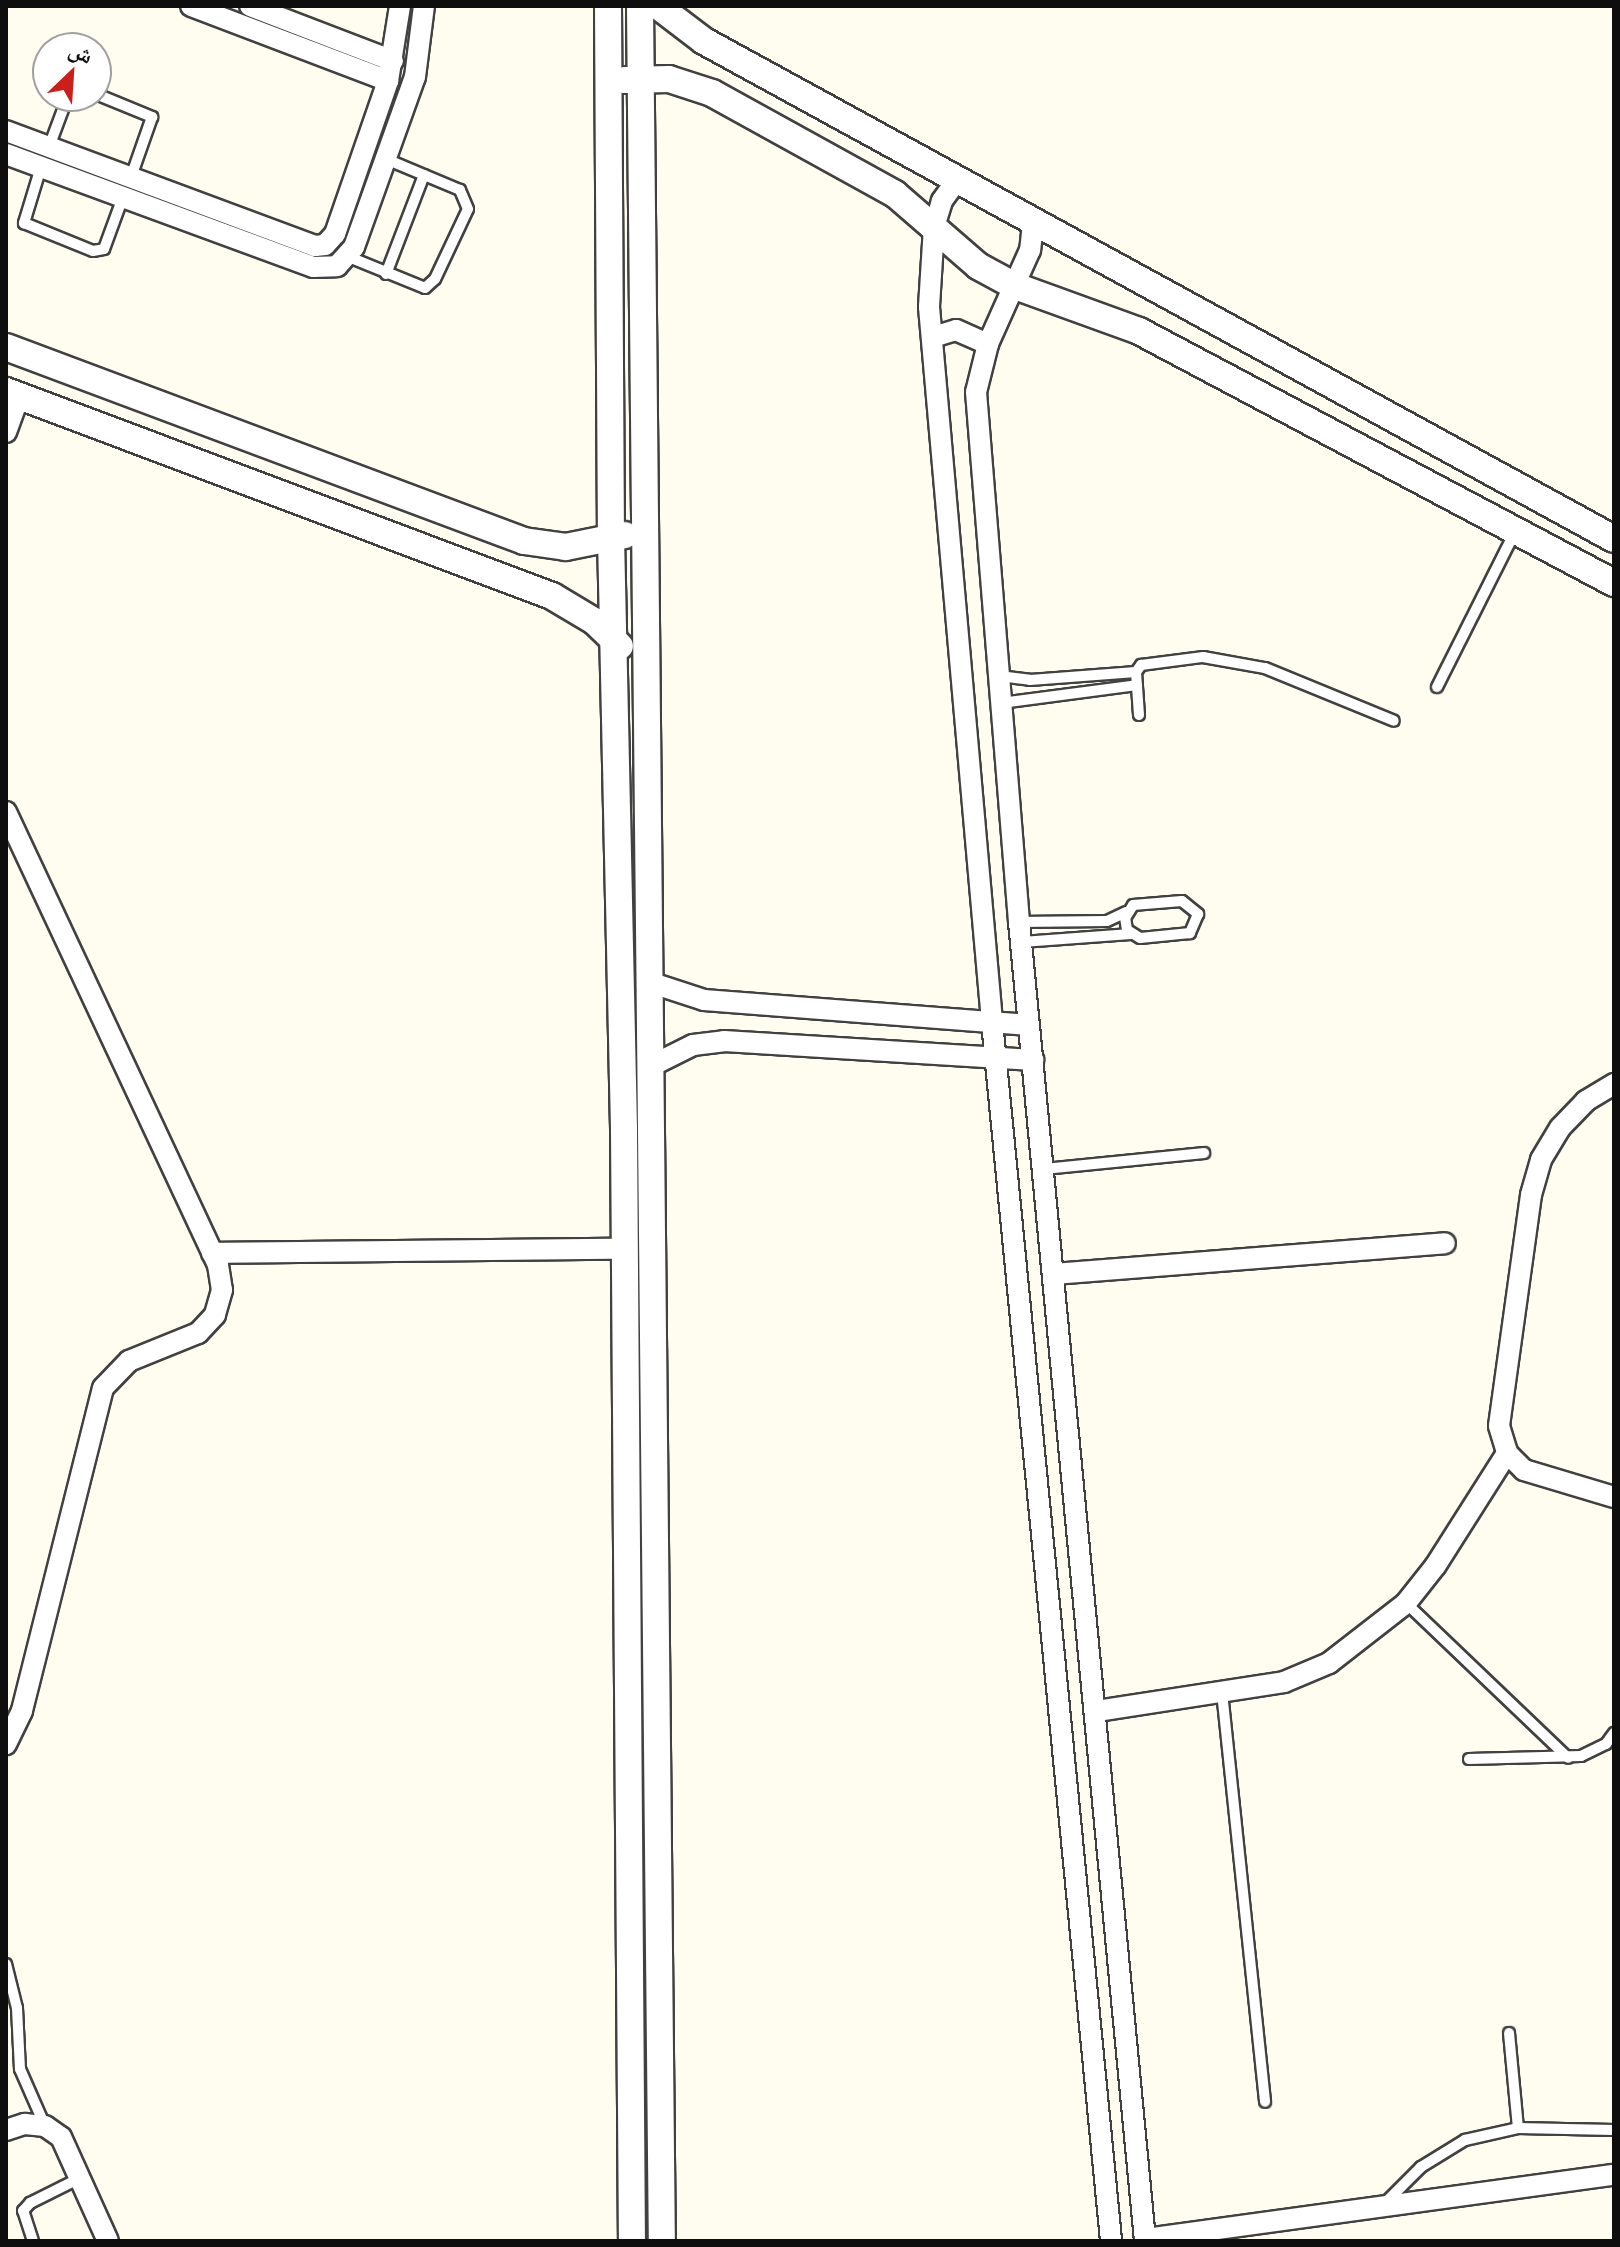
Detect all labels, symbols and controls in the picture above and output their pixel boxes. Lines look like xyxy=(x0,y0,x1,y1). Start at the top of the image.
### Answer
north arrow xyxy=(32,32,112,112)
text: ش xyxy=(65,34,98,70)

